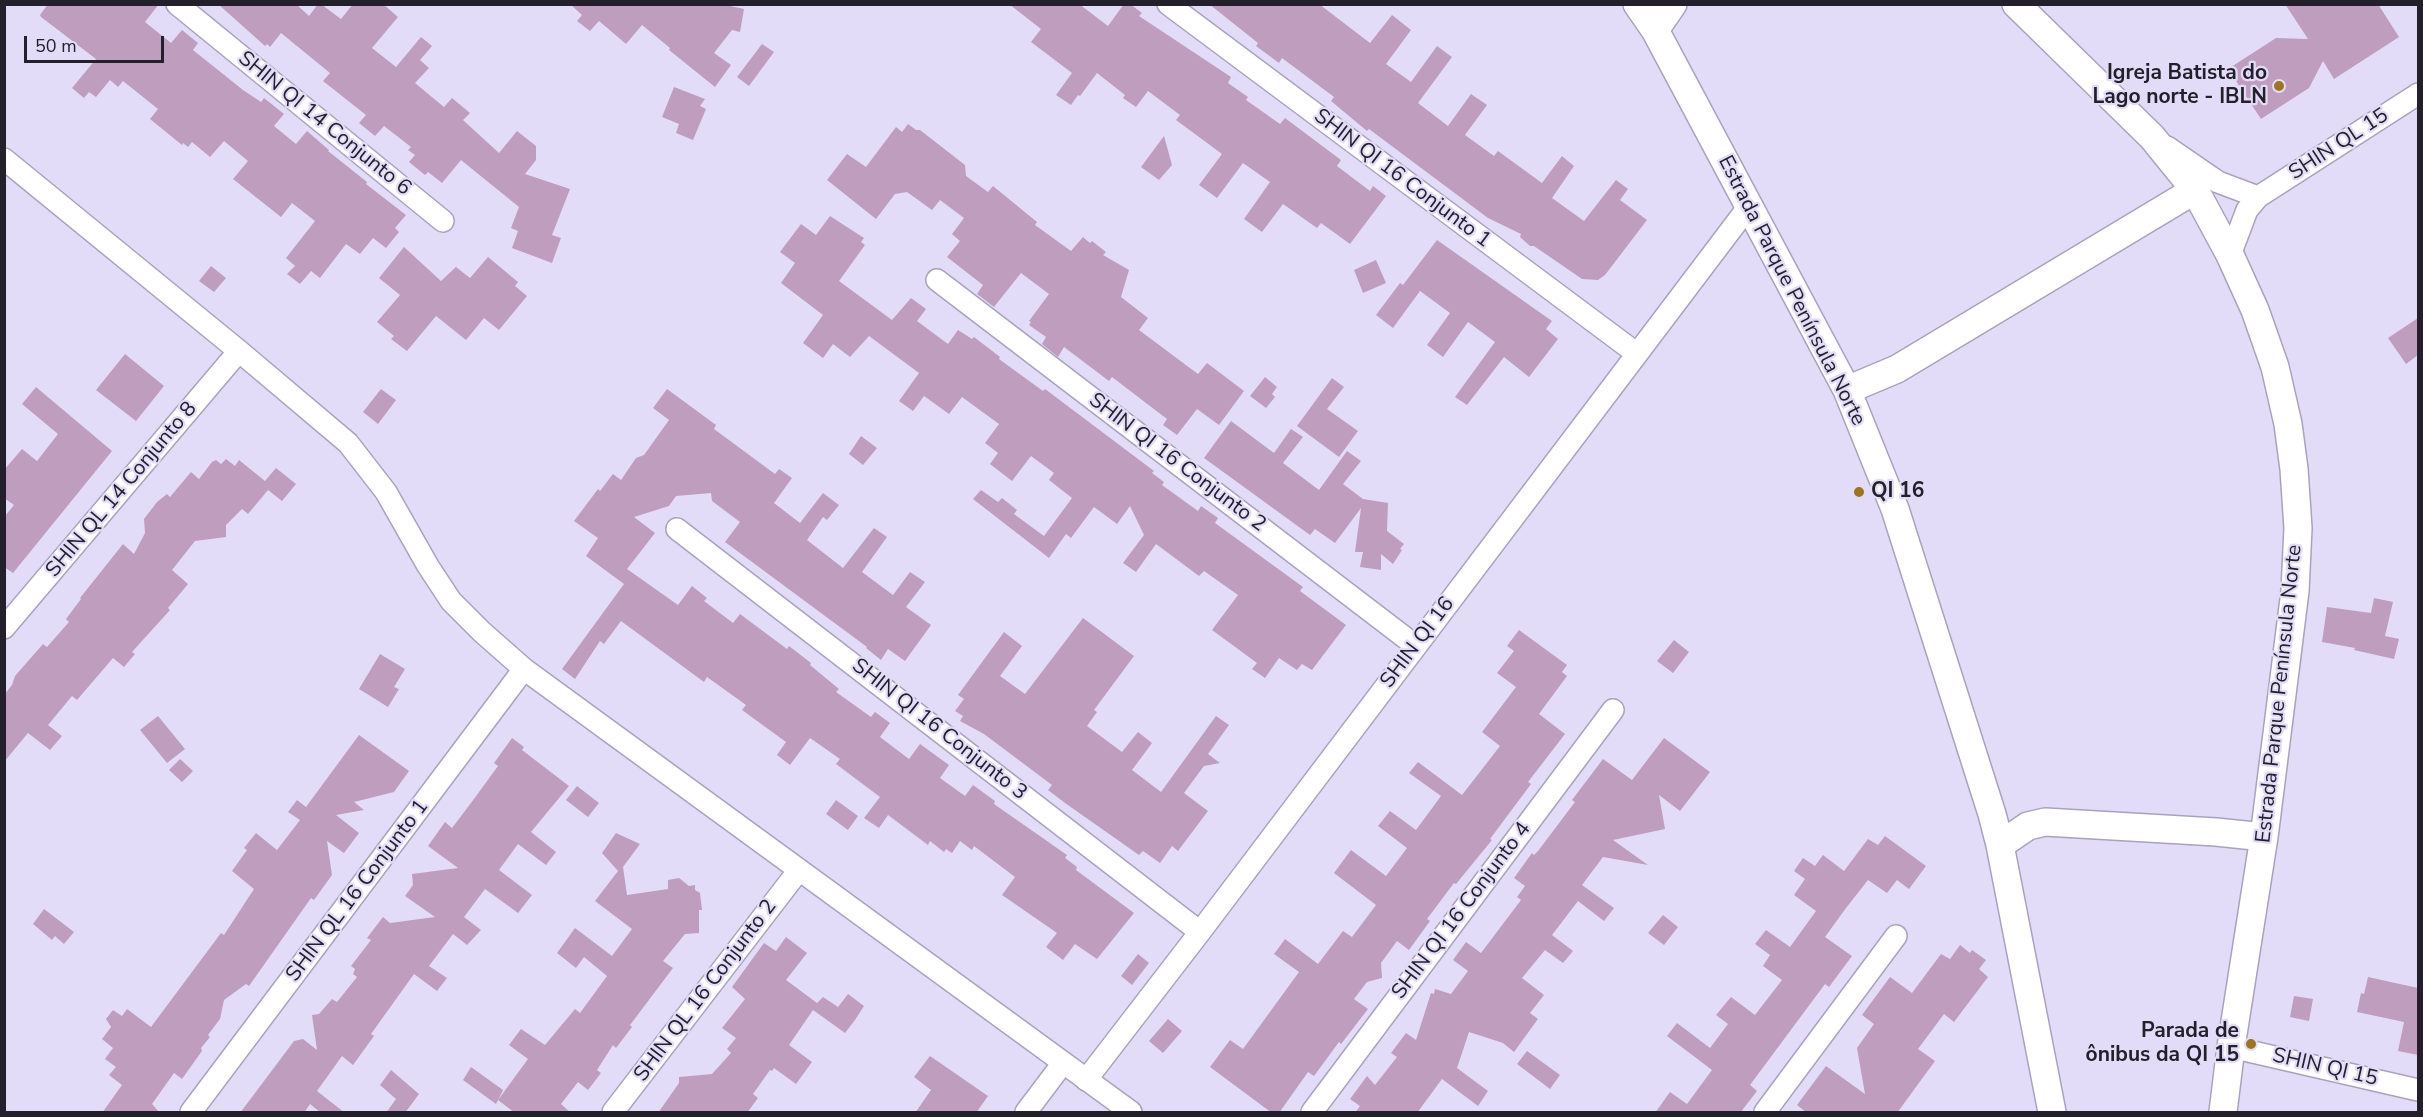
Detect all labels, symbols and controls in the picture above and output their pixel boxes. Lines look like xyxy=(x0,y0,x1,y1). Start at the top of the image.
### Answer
scale bar xyxy=(27,24,166,62)
text: 50 m xyxy=(35,34,77,58)
street label: SHIN QI 14 Conjunto 6 xyxy=(232,46,416,202)
place label: Igreja Batista do Lago norte - IBLN xyxy=(2092,61,2267,111)
marker: Igreja Batista do Lago norte - IBLN xyxy=(2272,79,2286,93)
street label: SHIN QI 16 Conjunto 1 xyxy=(1308,104,1496,254)
street label: SHIN QL 15 xyxy=(2285,104,2393,186)
street label: Estrada Parque Península Norte xyxy=(1712,152,1870,430)
street label: SHIN QI 16 Conjunto 2 xyxy=(1083,388,1271,538)
street label: SHIN QL 14 Conjunto 8 xyxy=(41,397,203,583)
place label: QI 16 xyxy=(1871,479,1924,505)
marker: QI 16 xyxy=(1852,485,1866,499)
street label: Estrada Parque Península Norte xyxy=(2252,544,2308,844)
street label: SHIN QI 16 xyxy=(1376,593,1460,693)
street label: SHIN QI 16 Conjunto 3 xyxy=(846,654,1032,806)
street label: SHIN QL 16 Conjunto 1 xyxy=(281,795,435,987)
street label: SHIN QI 16 Conjunto 4 xyxy=(1387,817,1537,1005)
street label: SHIN QL 16 Conjunto 2 xyxy=(629,895,783,1087)
place label: Parada de ônibus da QI 15 xyxy=(2086,1019,2239,1069)
marker: Parada de ônibus da QI 15 xyxy=(2244,1037,2258,1051)
street label: SHIN QI 15 xyxy=(2270,1044,2380,1092)

